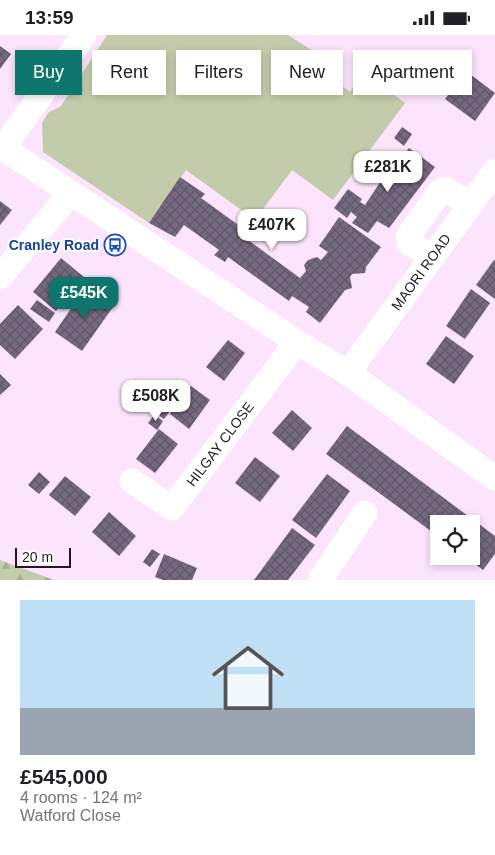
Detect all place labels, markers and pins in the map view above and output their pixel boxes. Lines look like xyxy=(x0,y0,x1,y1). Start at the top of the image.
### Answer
pin: £281K xyxy=(353,151,423,193)
pin: £407K xyxy=(237,209,307,251)
bus stop icon: Cranley Road xyxy=(103,233,127,257)
place label: Cranley Road xyxy=(9,237,99,253)
pin: £545K xyxy=(49,277,119,319)
pin: £508K xyxy=(121,379,191,422)

